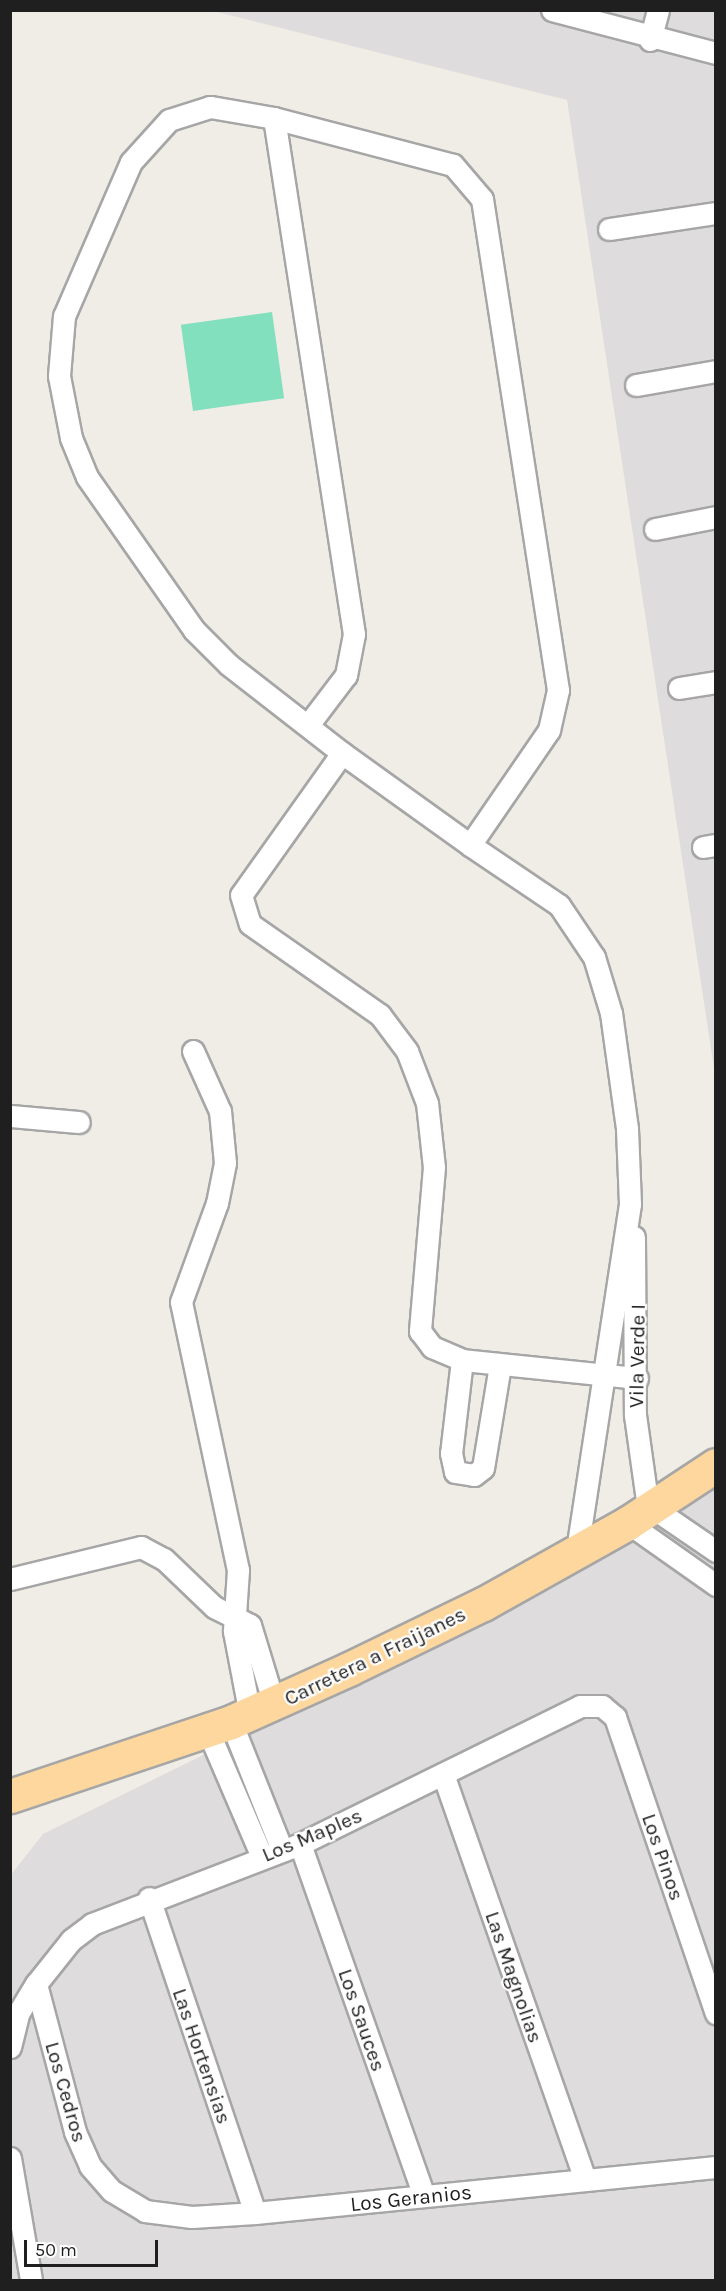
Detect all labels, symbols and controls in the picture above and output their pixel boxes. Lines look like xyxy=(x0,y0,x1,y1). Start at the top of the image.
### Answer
street label: Vila Verde I xyxy=(623,1304,651,1408)
street label: Carretera a Fraijanes xyxy=(280,1601,470,1711)
street label: Los Maples xyxy=(258,1803,366,1867)
street label: Los Pinos xyxy=(636,1810,690,1904)
street label: Las Magnolias xyxy=(480,1908,548,2046)
street label: Los Sauces xyxy=(333,1965,391,2075)
street label: Las Hortensias xyxy=(167,1985,237,2127)
street label: Los Cedros xyxy=(40,2039,92,2145)
street label: Los Geranios xyxy=(349,2179,473,2217)
scale bar xyxy=(27,2228,160,2266)
text: 50 m xyxy=(35,2239,77,2261)

